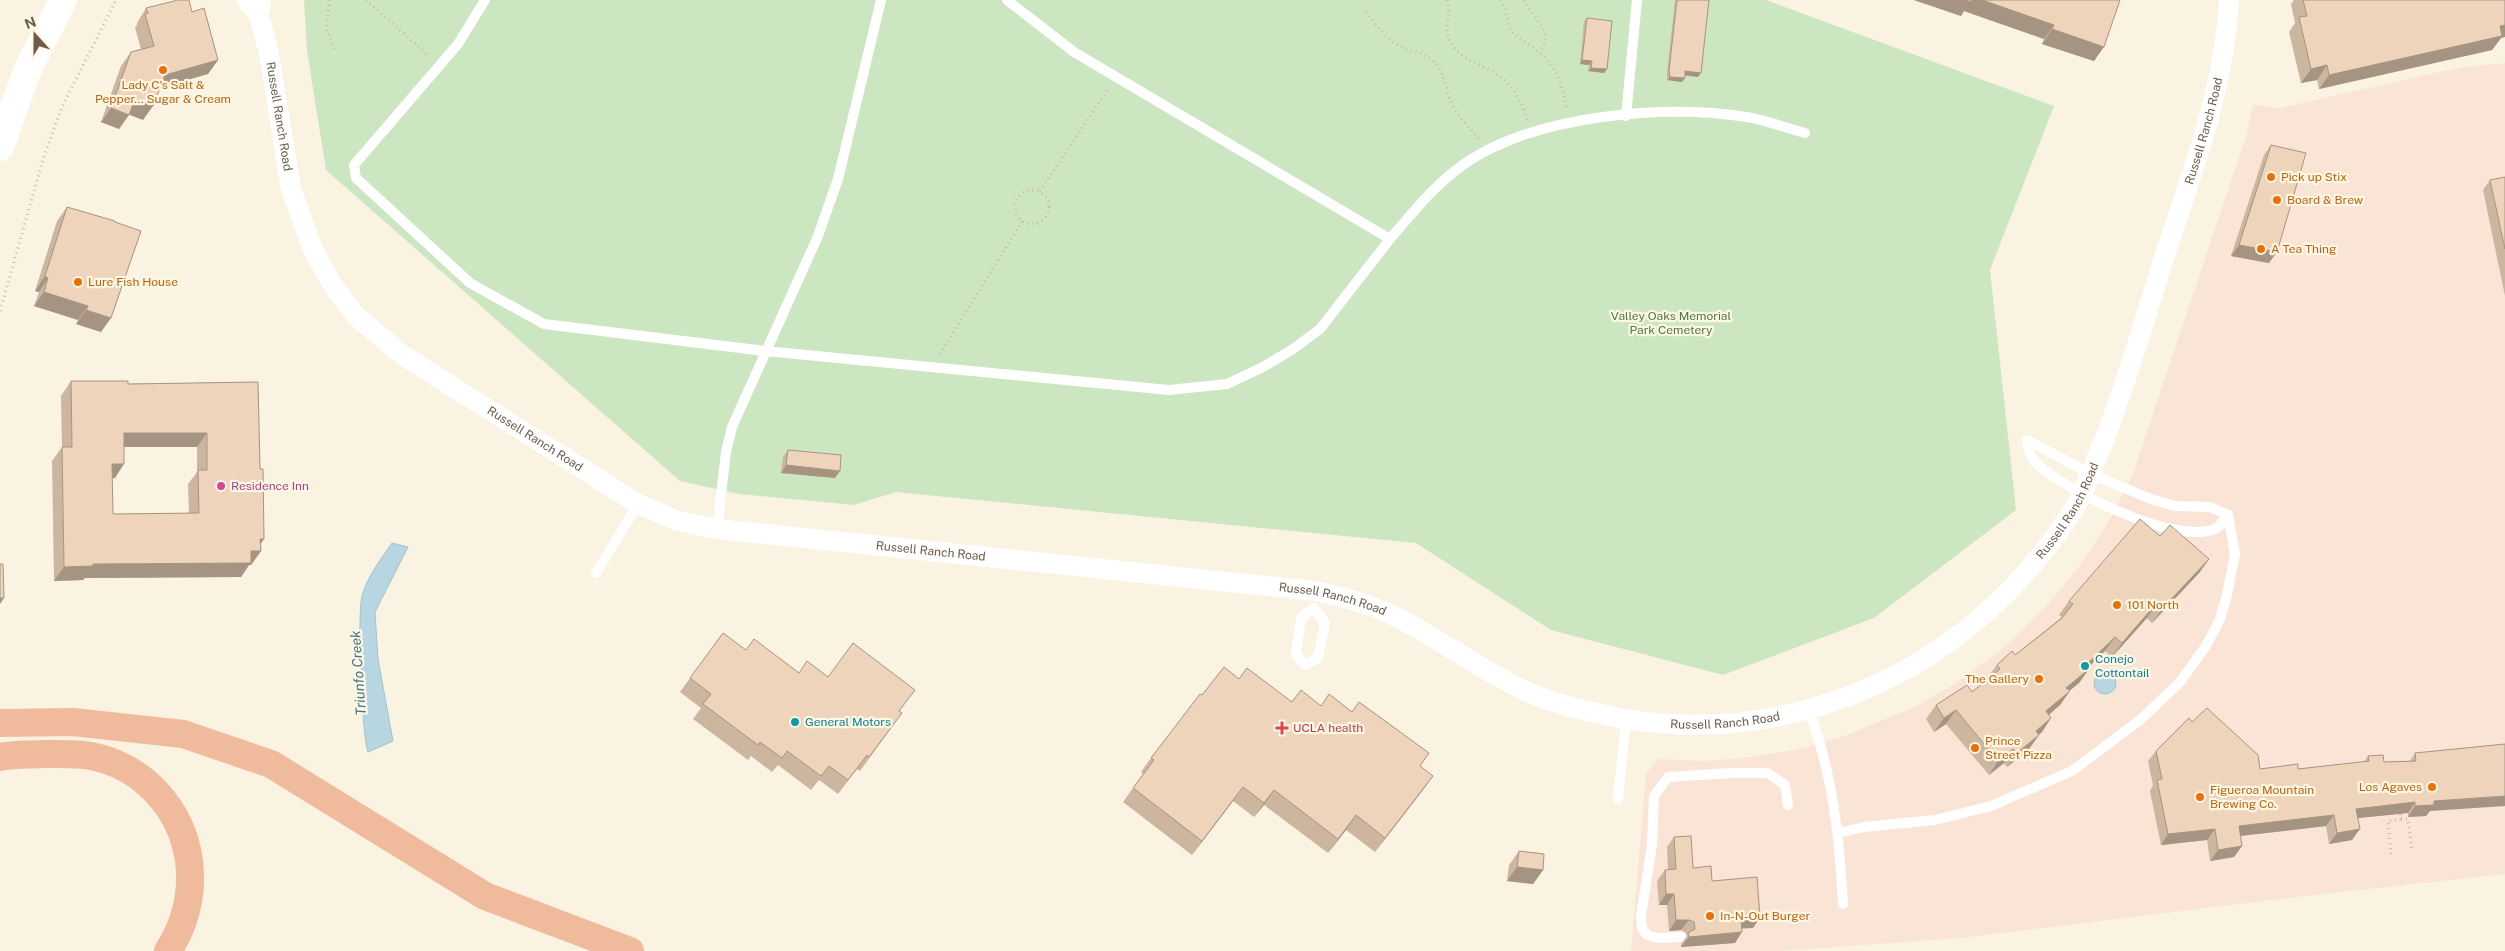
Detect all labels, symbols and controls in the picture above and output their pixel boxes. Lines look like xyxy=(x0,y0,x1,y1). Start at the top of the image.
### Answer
north arrow xyxy=(10,10,60,60)
text: N xyxy=(22,13,38,32)
street label: Russell Ranch Road xyxy=(263,61,295,172)
marker: Lady C's Salt & Pepper... Sugar & Cream xyxy=(157,64,169,76)
street label: Russell Ranch Road xyxy=(2182,76,2225,186)
place label: Lady C's Salt & Pepper... Sugar & Cream xyxy=(95,78,231,106)
place label: Pick up Stix xyxy=(2281,170,2347,184)
marker: Pick up Stix xyxy=(2265,171,2277,183)
place label: Board & Brew xyxy=(2287,193,2364,207)
marker: Board & Brew xyxy=(2271,194,2283,206)
place label: A Tea Thing xyxy=(2271,242,2336,256)
marker: A Tea Thing xyxy=(2255,243,2267,255)
place label: Lure Fish House xyxy=(88,275,178,289)
marker: Lure Fish House xyxy=(72,276,84,288)
park label: Valley Oaks Memorial Park Cemetery xyxy=(1611,309,1732,337)
street label: Russell Ranch Road xyxy=(485,403,585,474)
street label: Russell Ranch Road xyxy=(2033,461,2101,562)
place label: Residence Inn xyxy=(231,479,309,493)
marker: Residence Inn xyxy=(215,480,227,492)
street label: Russell Ranch Road xyxy=(875,538,986,564)
street label: Russell Ranch Road xyxy=(1278,580,1388,618)
place label: 101 North xyxy=(2127,598,2179,612)
marker: 101 North xyxy=(2111,599,2123,611)
water label: Triunfo Creek xyxy=(347,630,369,716)
place label: Conejo Cottontail xyxy=(2095,652,2150,680)
marker: Conejo Cottontail xyxy=(2079,660,2091,672)
place label: The Gallery xyxy=(1965,672,2030,686)
marker: The Gallery xyxy=(2033,673,2045,685)
street label: Russell Ranch Road xyxy=(1670,709,1781,732)
place label: General Motors xyxy=(805,715,891,729)
marker: General Motors xyxy=(789,716,801,728)
marker: UCLA health xyxy=(1275,721,1289,735)
place label: UCLA health xyxy=(1293,721,1363,735)
place label: Prince Street Pizza xyxy=(1985,734,2052,762)
marker: Prince Street Pizza xyxy=(1969,742,1981,754)
place label: Los Agaves xyxy=(2359,780,2422,794)
marker: Los Agaves xyxy=(2426,781,2438,793)
place label: Figueroa Mountain Brewing Co. xyxy=(2210,783,2314,811)
marker: Figueroa Mountain Brewing Co. xyxy=(2194,791,2206,803)
place label: In-N-Out Burger xyxy=(1720,909,1810,923)
marker: In-N-Out Burger xyxy=(1704,910,1716,922)

